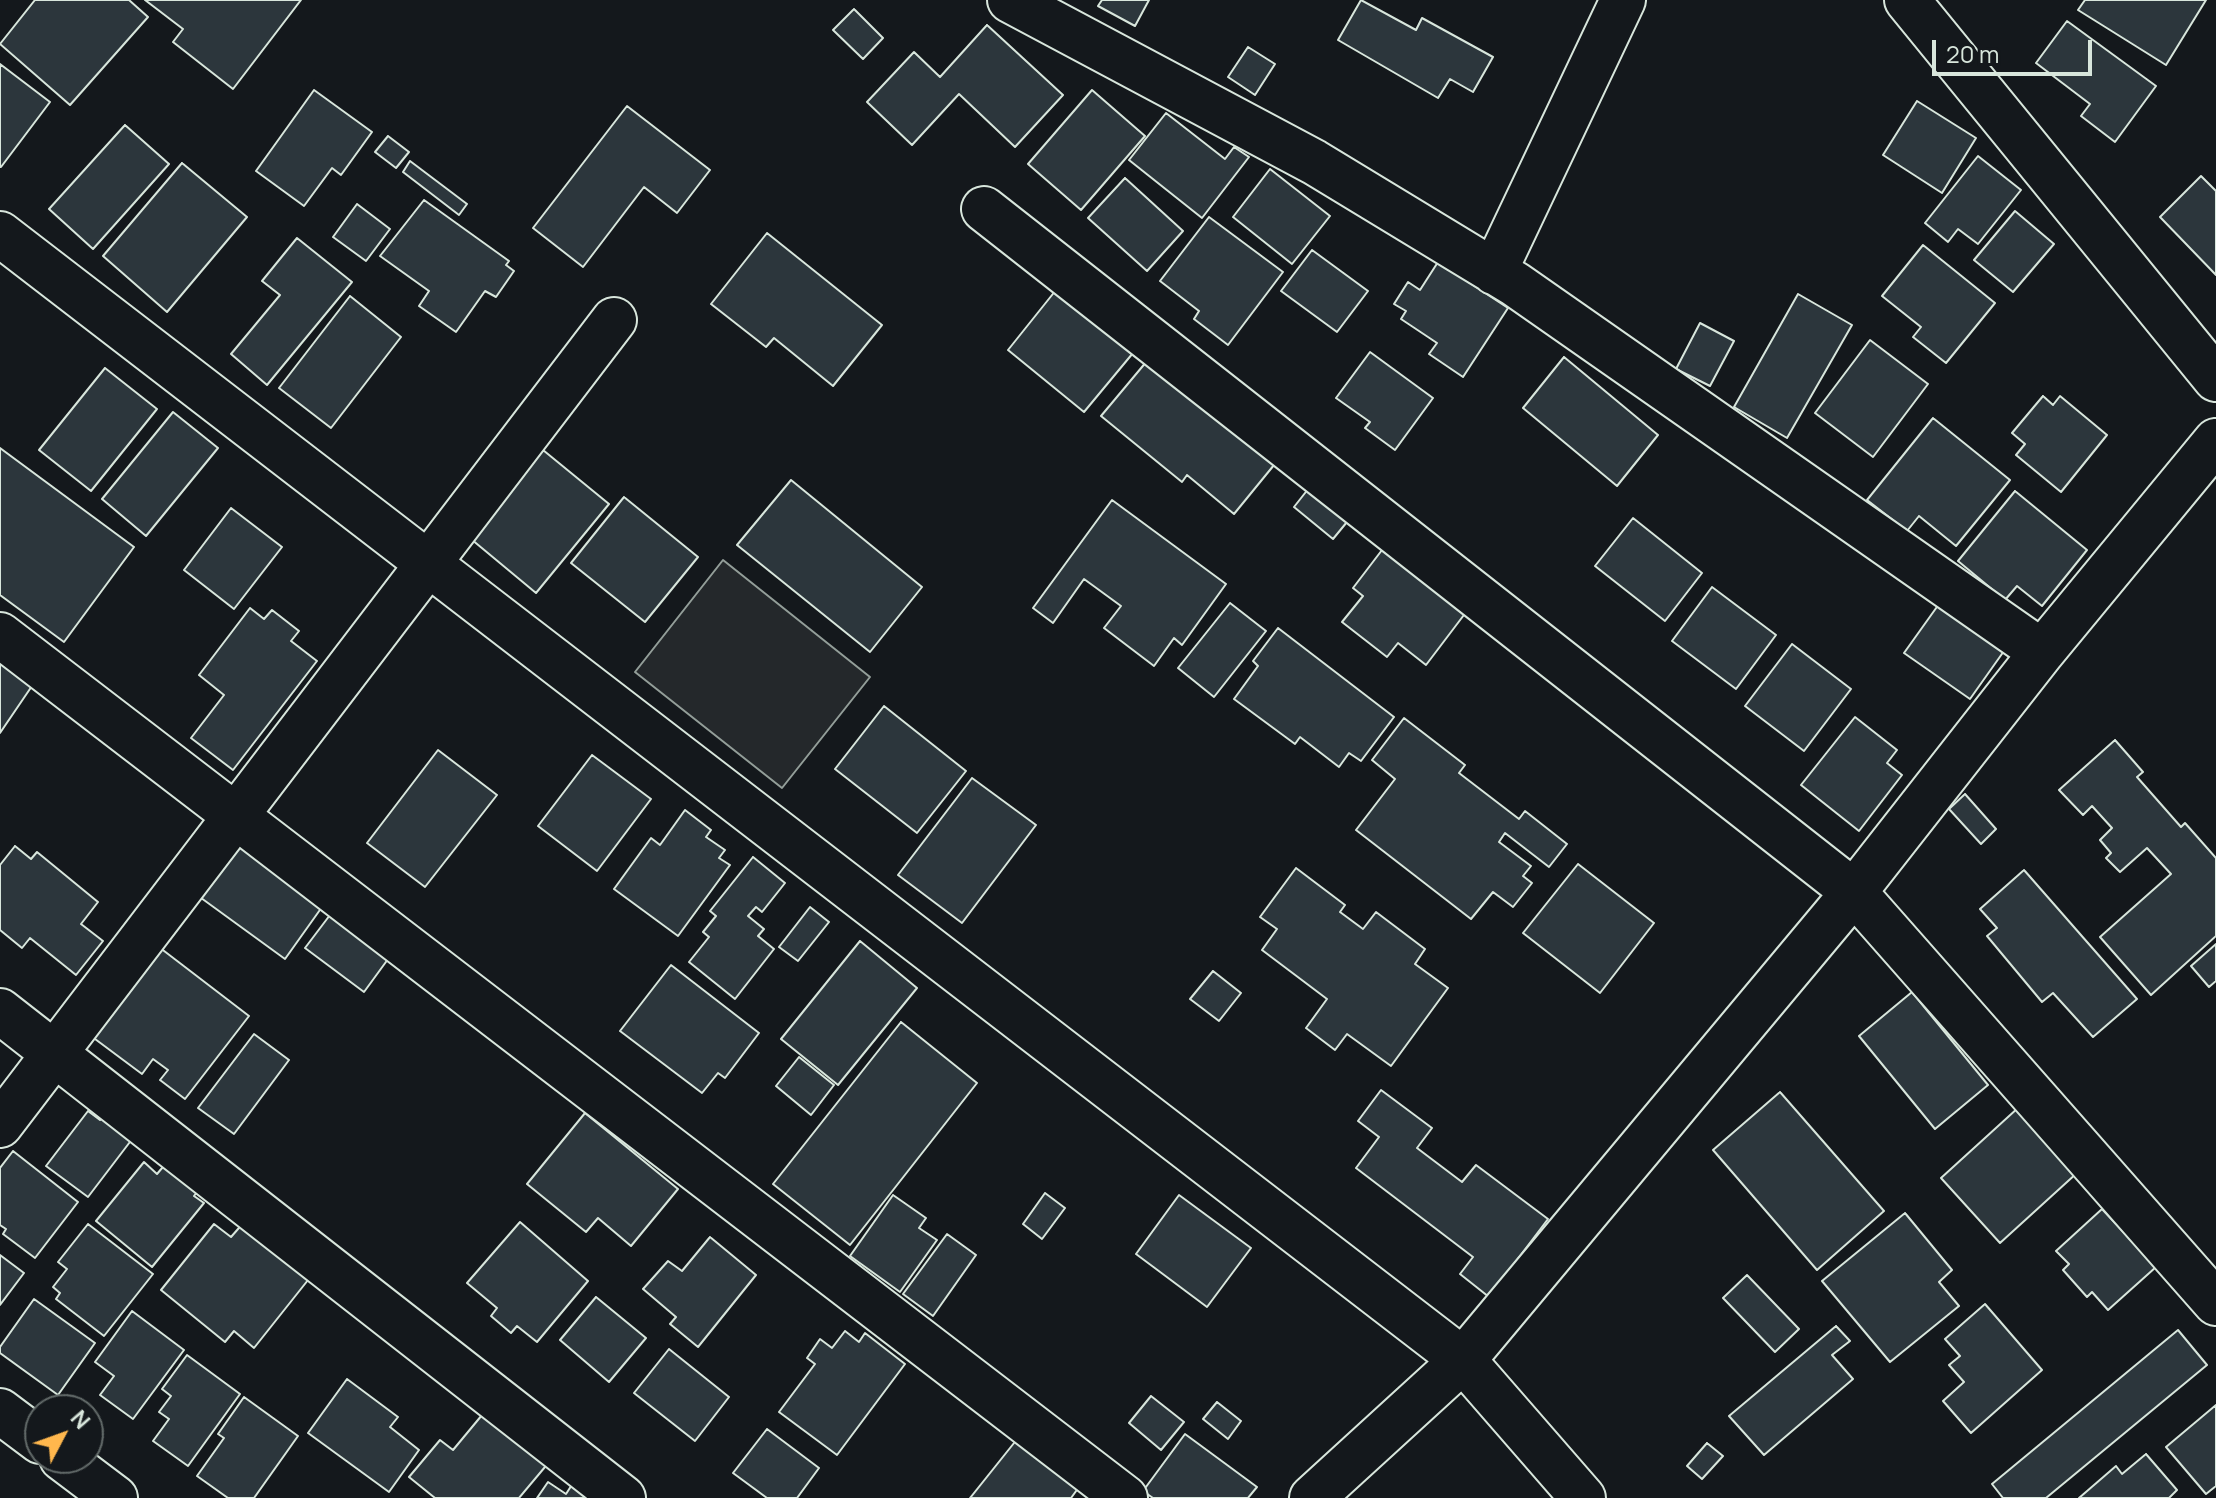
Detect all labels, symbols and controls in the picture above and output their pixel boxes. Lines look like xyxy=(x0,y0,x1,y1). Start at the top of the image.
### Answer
scale bar xyxy=(1936,24,2096,74)
text: 20 m xyxy=(1946,37,1999,70)
north arrow xyxy=(24,1394,104,1474)
text: N xyxy=(64,1404,97,1435)

